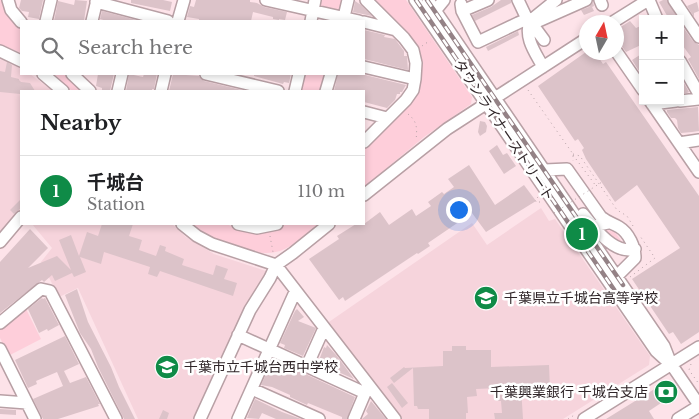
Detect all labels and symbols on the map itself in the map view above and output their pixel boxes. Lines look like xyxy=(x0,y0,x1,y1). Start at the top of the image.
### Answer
north arrow xyxy=(579,15,624,60)
street label: タウンライナーストリート xyxy=(450,56,558,204)
your location xyxy=(446,197,472,223)
pin: 1 xyxy=(566,215,598,253)
school or university icon: 千葉県立千城台高等学校 xyxy=(473,285,499,311)
place label: 千葉県立千城台高等学校 xyxy=(504,289,658,307)
school or university icon: 千葉市立千城台西中学校 xyxy=(154,354,180,380)
place label: 千葉市立千城台西中学校 xyxy=(184,358,338,376)
bank icon: 千葉興業銀行 千城台支店 xyxy=(653,379,679,405)
place label: 千葉興業銀行 千城台支店 xyxy=(490,383,648,401)

